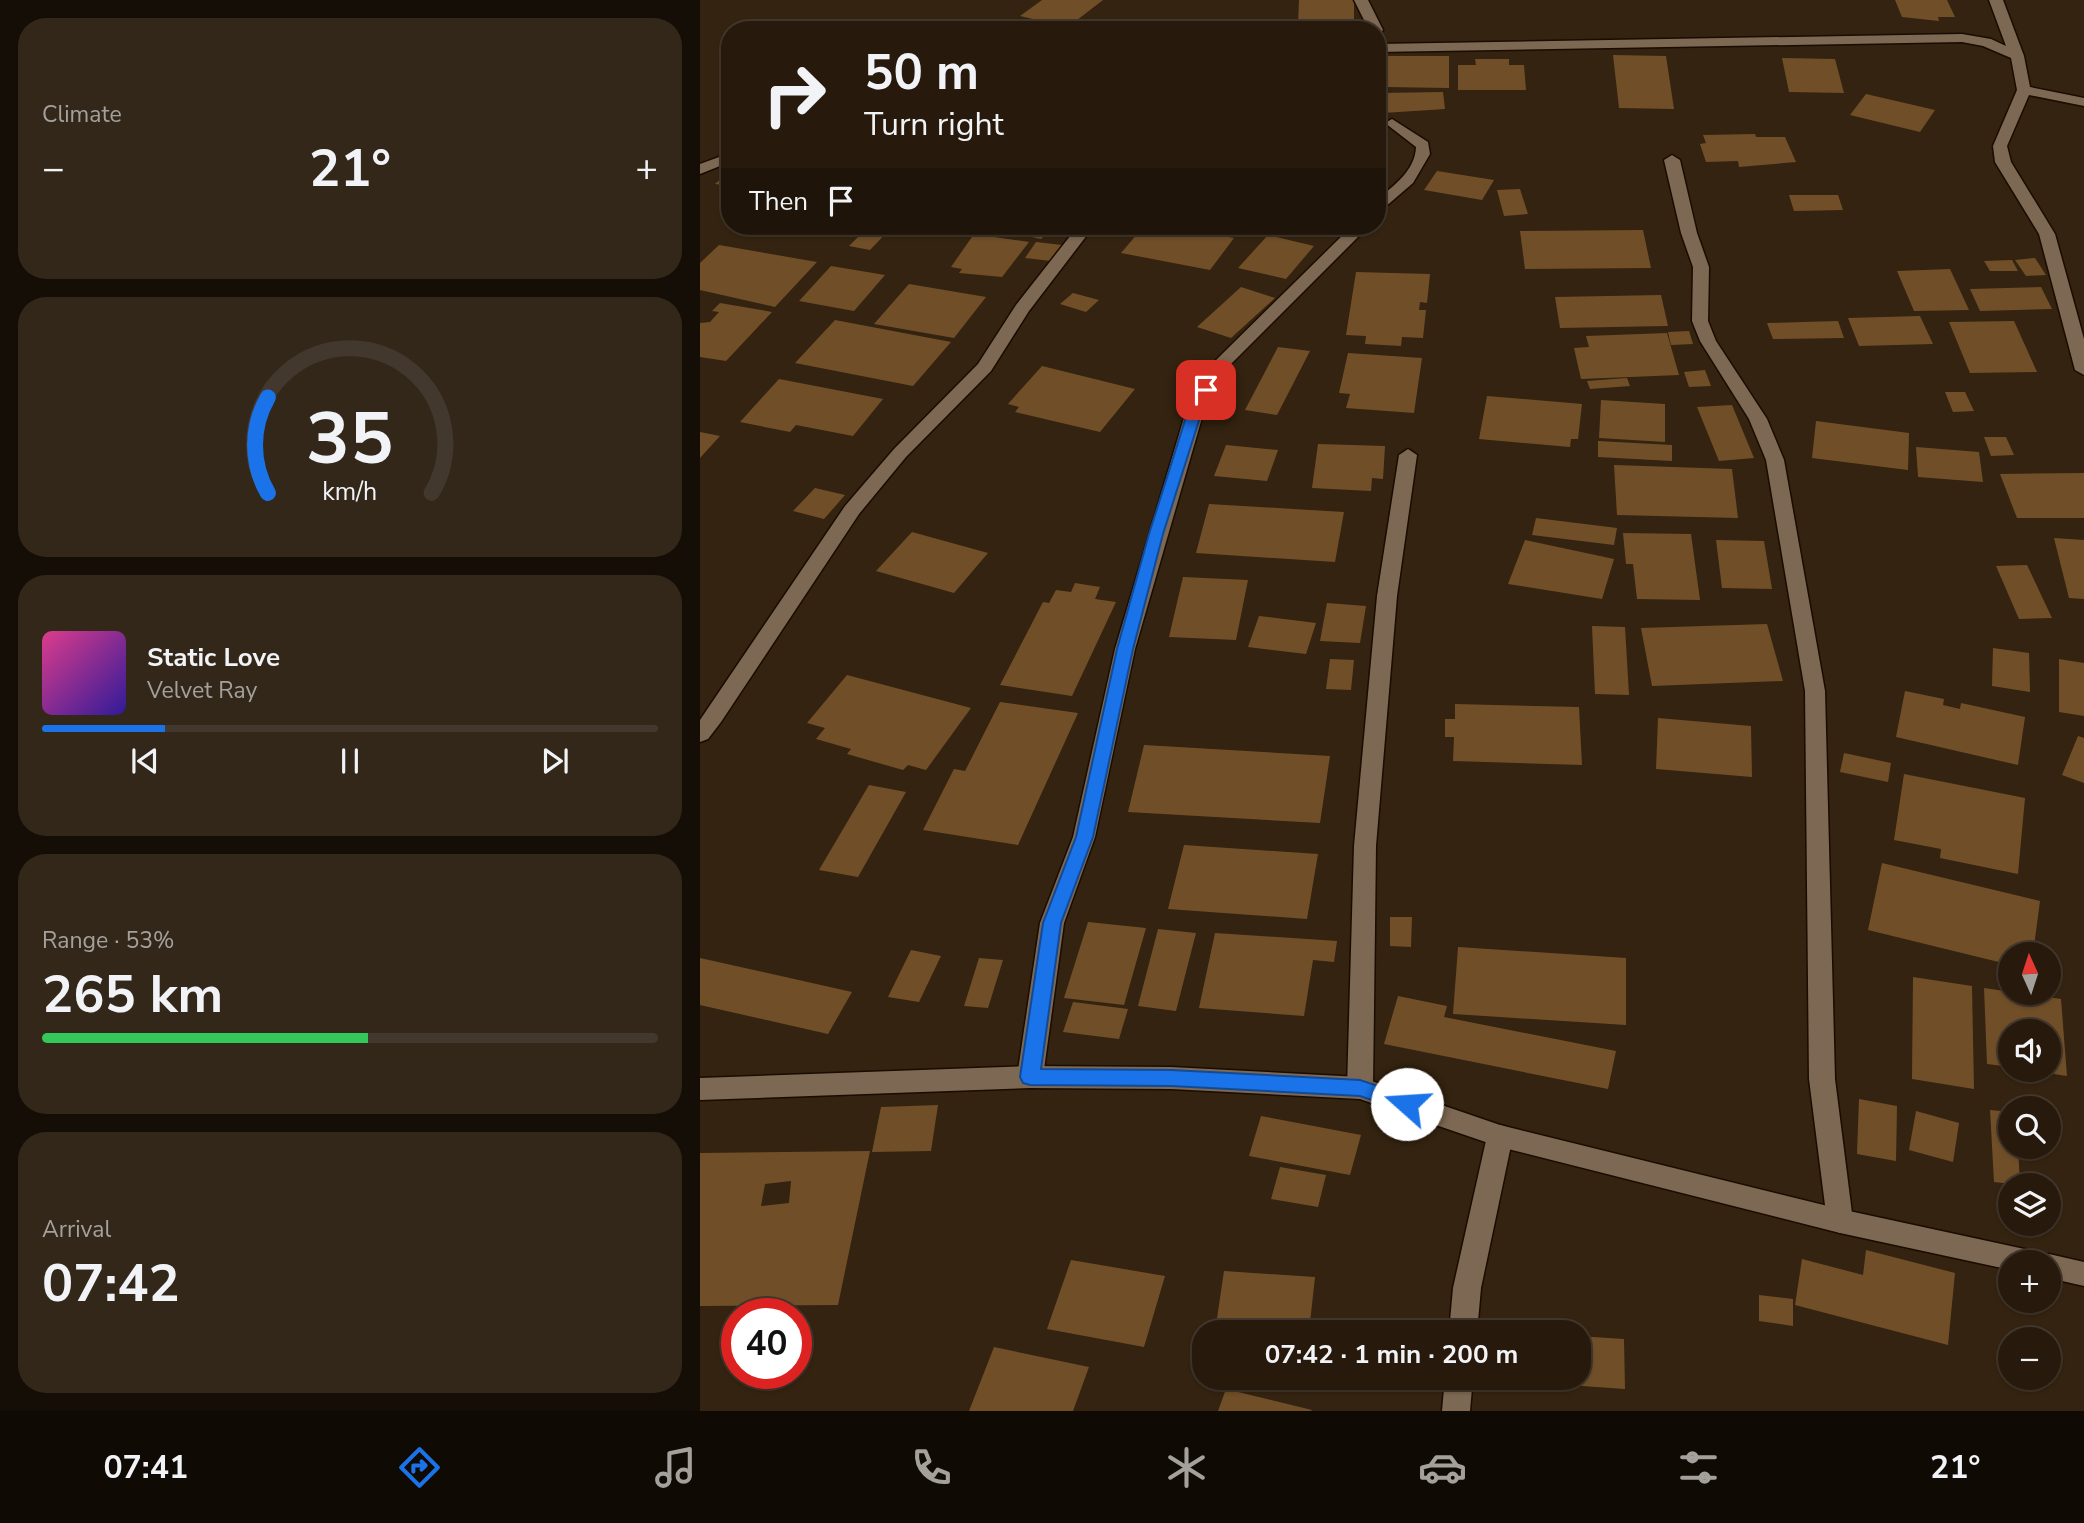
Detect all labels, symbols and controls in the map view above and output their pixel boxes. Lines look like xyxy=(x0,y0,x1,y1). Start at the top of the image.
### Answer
text: 50 m xyxy=(864,39,979,106)
icon: right xyxy=(749,49,840,140)
text: Climate xyxy=(42,99,122,130)
text: Turn right xyxy=(864,103,1004,146)
text: 21° xyxy=(309,133,391,204)
text: − xyxy=(42,143,65,194)
text: + xyxy=(635,143,658,194)
icon: arrive xyxy=(822,182,860,220)
text: Then xyxy=(749,184,808,219)
pin xyxy=(1176,360,1236,420)
icon: arrive xyxy=(1187,371,1225,409)
text: 35 xyxy=(306,389,394,489)
text: km/h xyxy=(322,475,378,509)
text: Static Love xyxy=(147,640,280,675)
text: Velvet Ray xyxy=(147,675,257,706)
icon: previous xyxy=(126,742,164,780)
icon: pause xyxy=(331,742,369,780)
icon: next xyxy=(536,742,574,780)
text: Range · 53% xyxy=(42,925,174,956)
north arrow xyxy=(1998,942,2062,1004)
map controls xyxy=(1998,942,2061,1390)
text: 265 km xyxy=(42,959,223,1030)
button: sound xyxy=(1998,1019,2061,1082)
position arrow xyxy=(1370,1067,1444,1141)
button: search xyxy=(1998,1096,2061,1159)
button: layers xyxy=(1998,1173,2061,1236)
text: Arrival xyxy=(42,1214,111,1245)
text: 07:42 xyxy=(42,1248,180,1319)
button: + xyxy=(1998,1250,2061,1313)
speed limit sign: 40 xyxy=(721,1298,812,1389)
button: − xyxy=(1998,1327,2061,1390)
text: 07:42 · 1 min · 200 m xyxy=(1265,1337,1518,1372)
icon: directions xyxy=(395,1443,444,1492)
icon: music xyxy=(651,1443,700,1492)
icon: phone xyxy=(907,1443,956,1492)
icon: climate xyxy=(1162,1443,1211,1492)
icon: car xyxy=(1418,1443,1467,1492)
icon: filters xyxy=(1674,1443,1723,1492)
text: 07:41 xyxy=(103,1446,188,1489)
text: 21° xyxy=(1930,1446,1980,1489)

